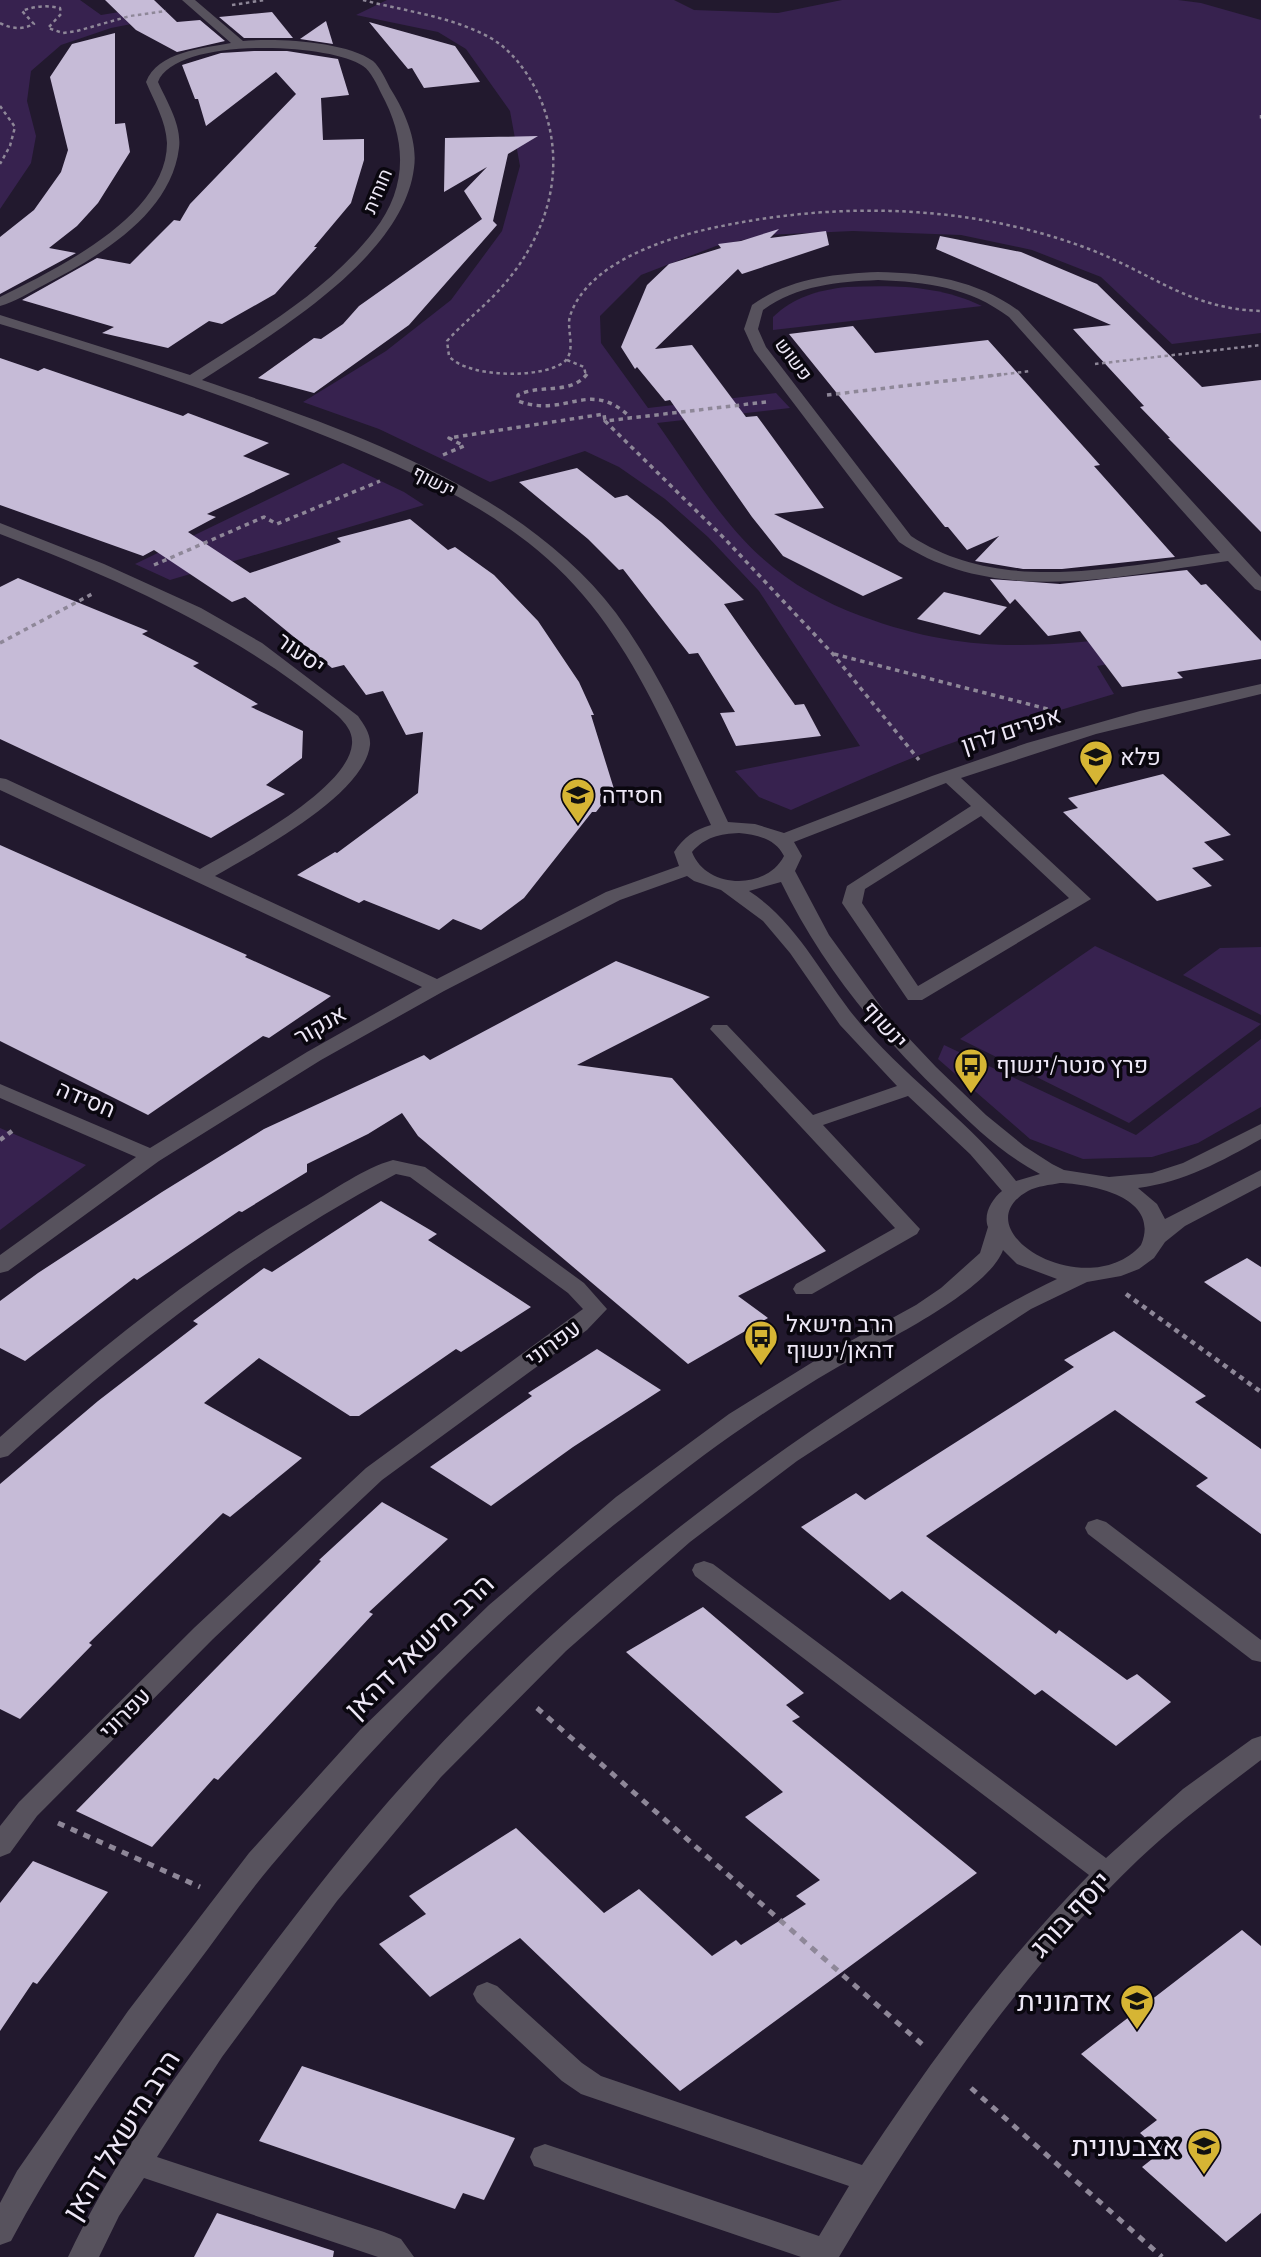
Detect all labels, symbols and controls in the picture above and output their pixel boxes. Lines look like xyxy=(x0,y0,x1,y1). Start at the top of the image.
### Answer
street label: חוחית xyxy=(358,165,397,217)
street label: פשוש xyxy=(770,333,817,385)
street label: ינשוף xyxy=(409,461,459,502)
street label: יסעור xyxy=(271,626,331,680)
street label: אפרים לרון xyxy=(958,701,1064,759)
school or university icon: פלא xyxy=(1077,738,1115,787)
place label: פלא xyxy=(1120,743,1161,771)
school or university icon: חסידה xyxy=(559,776,597,825)
place label: חסידה xyxy=(602,781,663,809)
street label: ינשוף xyxy=(857,996,913,1054)
street label: אנקור xyxy=(289,999,351,1051)
bus stop icon: פרץ סנטר/ינשוף xyxy=(952,1046,990,1095)
place label: פרץ סנטר/ינשוף xyxy=(996,1051,1148,1079)
street label: חסידה xyxy=(52,1074,120,1124)
place label: הרב מישאל דהאן/ינשוף xyxy=(786,1310,894,1364)
street label: עפרוני xyxy=(520,1314,586,1372)
bus stop icon: הרב מישאל דהאן/ינשוף xyxy=(742,1318,780,1367)
street label: הרב מישאל דהאן xyxy=(338,1567,501,1726)
street label: עפרוני xyxy=(94,1682,156,1744)
street label: יוסף בורג xyxy=(1023,1865,1118,1964)
school or university icon: אדמונית xyxy=(1118,1982,1156,2031)
place label: אדמונית xyxy=(1017,1985,1112,2018)
street label: הרב מישאל דהאן xyxy=(56,2044,187,2226)
school or university icon: אצבעונית xyxy=(1185,2127,1223,2176)
place label: אצבעונית xyxy=(1071,2130,1180,2163)

